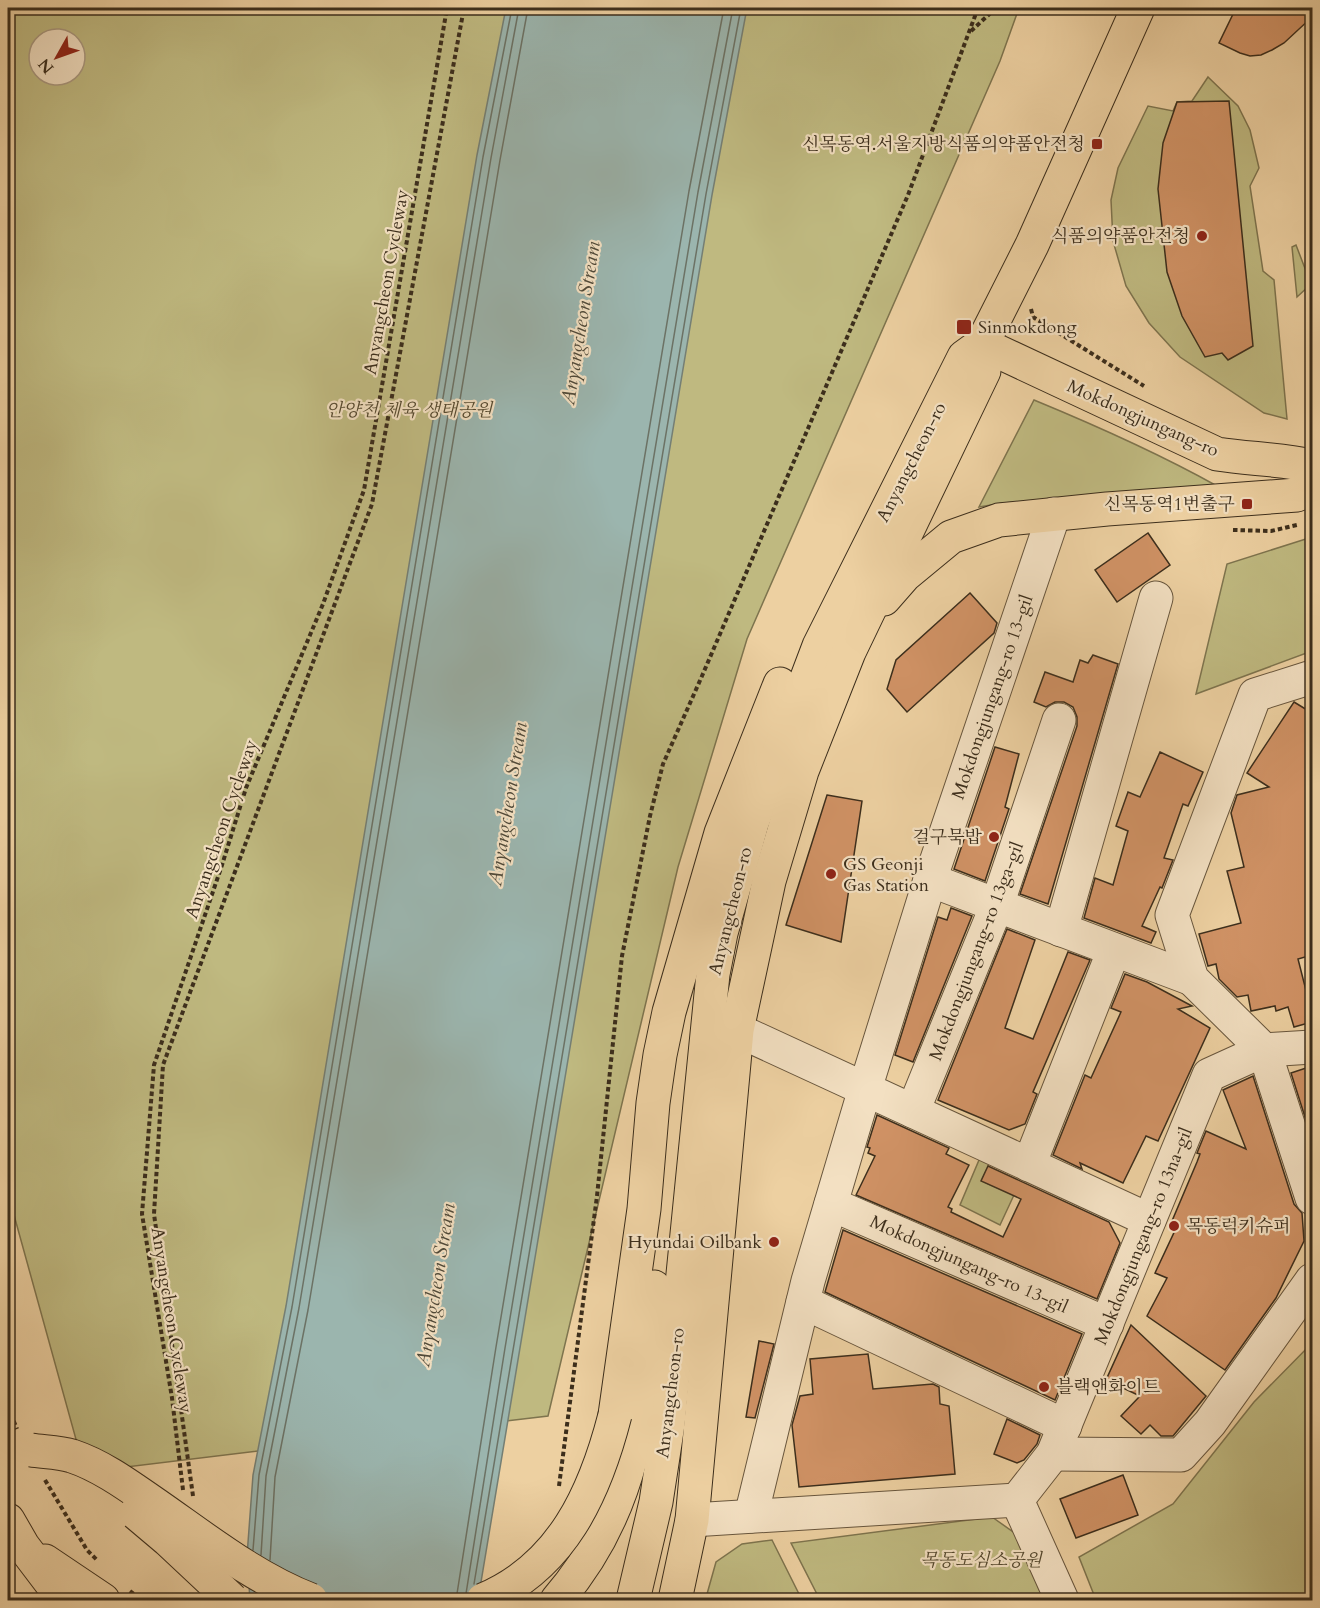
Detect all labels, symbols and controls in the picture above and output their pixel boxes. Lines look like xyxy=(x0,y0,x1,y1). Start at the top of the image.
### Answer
north arrow xyxy=(27,27,87,87)
text: N xyxy=(33,54,59,78)
place label: 신목동역.서울지방식품의약품안전청 xyxy=(802,132,1085,157)
marker: 신목동역.서울지방식품의약품안전청 xyxy=(1090,137,1104,151)
street label: Anyangcheon Cycleway xyxy=(358,187,415,377)
place label: 식품의약품안전청 xyxy=(1051,224,1190,249)
marker: 식품의약품안전청 xyxy=(1195,229,1209,243)
water label: Anyangcheon Stream xyxy=(554,239,607,408)
place label: Sinmokdong xyxy=(978,315,1077,340)
marker: Sinmokdong xyxy=(955,318,973,336)
street label: Mokdongjungang-ro xyxy=(1063,374,1223,463)
park label: 안양천 체육 생태공원 xyxy=(326,398,494,423)
street label: Anyangcheon-ro xyxy=(871,398,952,526)
place label: 신목동역1번출구 xyxy=(1104,492,1235,517)
marker: 신목동역1번출구 xyxy=(1240,497,1254,511)
street label: Mokdongjungang-ro 13-gil xyxy=(946,591,1039,803)
water label: Anyangcheon Stream xyxy=(481,720,534,889)
street label: Anyangcheon Cycleway xyxy=(179,736,264,922)
place label: 걸구묵밥 xyxy=(912,825,983,850)
marker: 걸구묵밥 xyxy=(987,830,1001,844)
street label: Mokdongjungang-ro 13ga-gil xyxy=(923,838,1030,1064)
street label: Anyangcheon-ro xyxy=(702,844,759,978)
place label: GS Geonji Gas Station xyxy=(843,852,930,898)
marker: GS Geonji Gas Station xyxy=(824,867,838,881)
street label: Mokdongjungang-ro 13na-gil xyxy=(1088,1123,1199,1349)
water label: Anyangcheon Stream xyxy=(409,1201,462,1370)
street label: Mokdongjungang-ro 13-gil xyxy=(866,1209,1072,1320)
place label: 목동럭키슈퍼 xyxy=(1186,1214,1290,1239)
marker: 목동럭키슈퍼 xyxy=(1167,1219,1181,1233)
street label: Anyangcheon Cycleway xyxy=(144,1225,199,1415)
place label: Hyundai Oilbank xyxy=(628,1230,762,1255)
marker: Hyundai Oilbank xyxy=(767,1235,781,1249)
street label: Anyangcheon-ro xyxy=(650,1326,691,1460)
place label: 블랙앤화이트 xyxy=(1056,1375,1161,1400)
marker: 블랙앤화이트 xyxy=(1037,1380,1051,1394)
park label: 목동도심소공원 xyxy=(920,1548,1043,1573)

